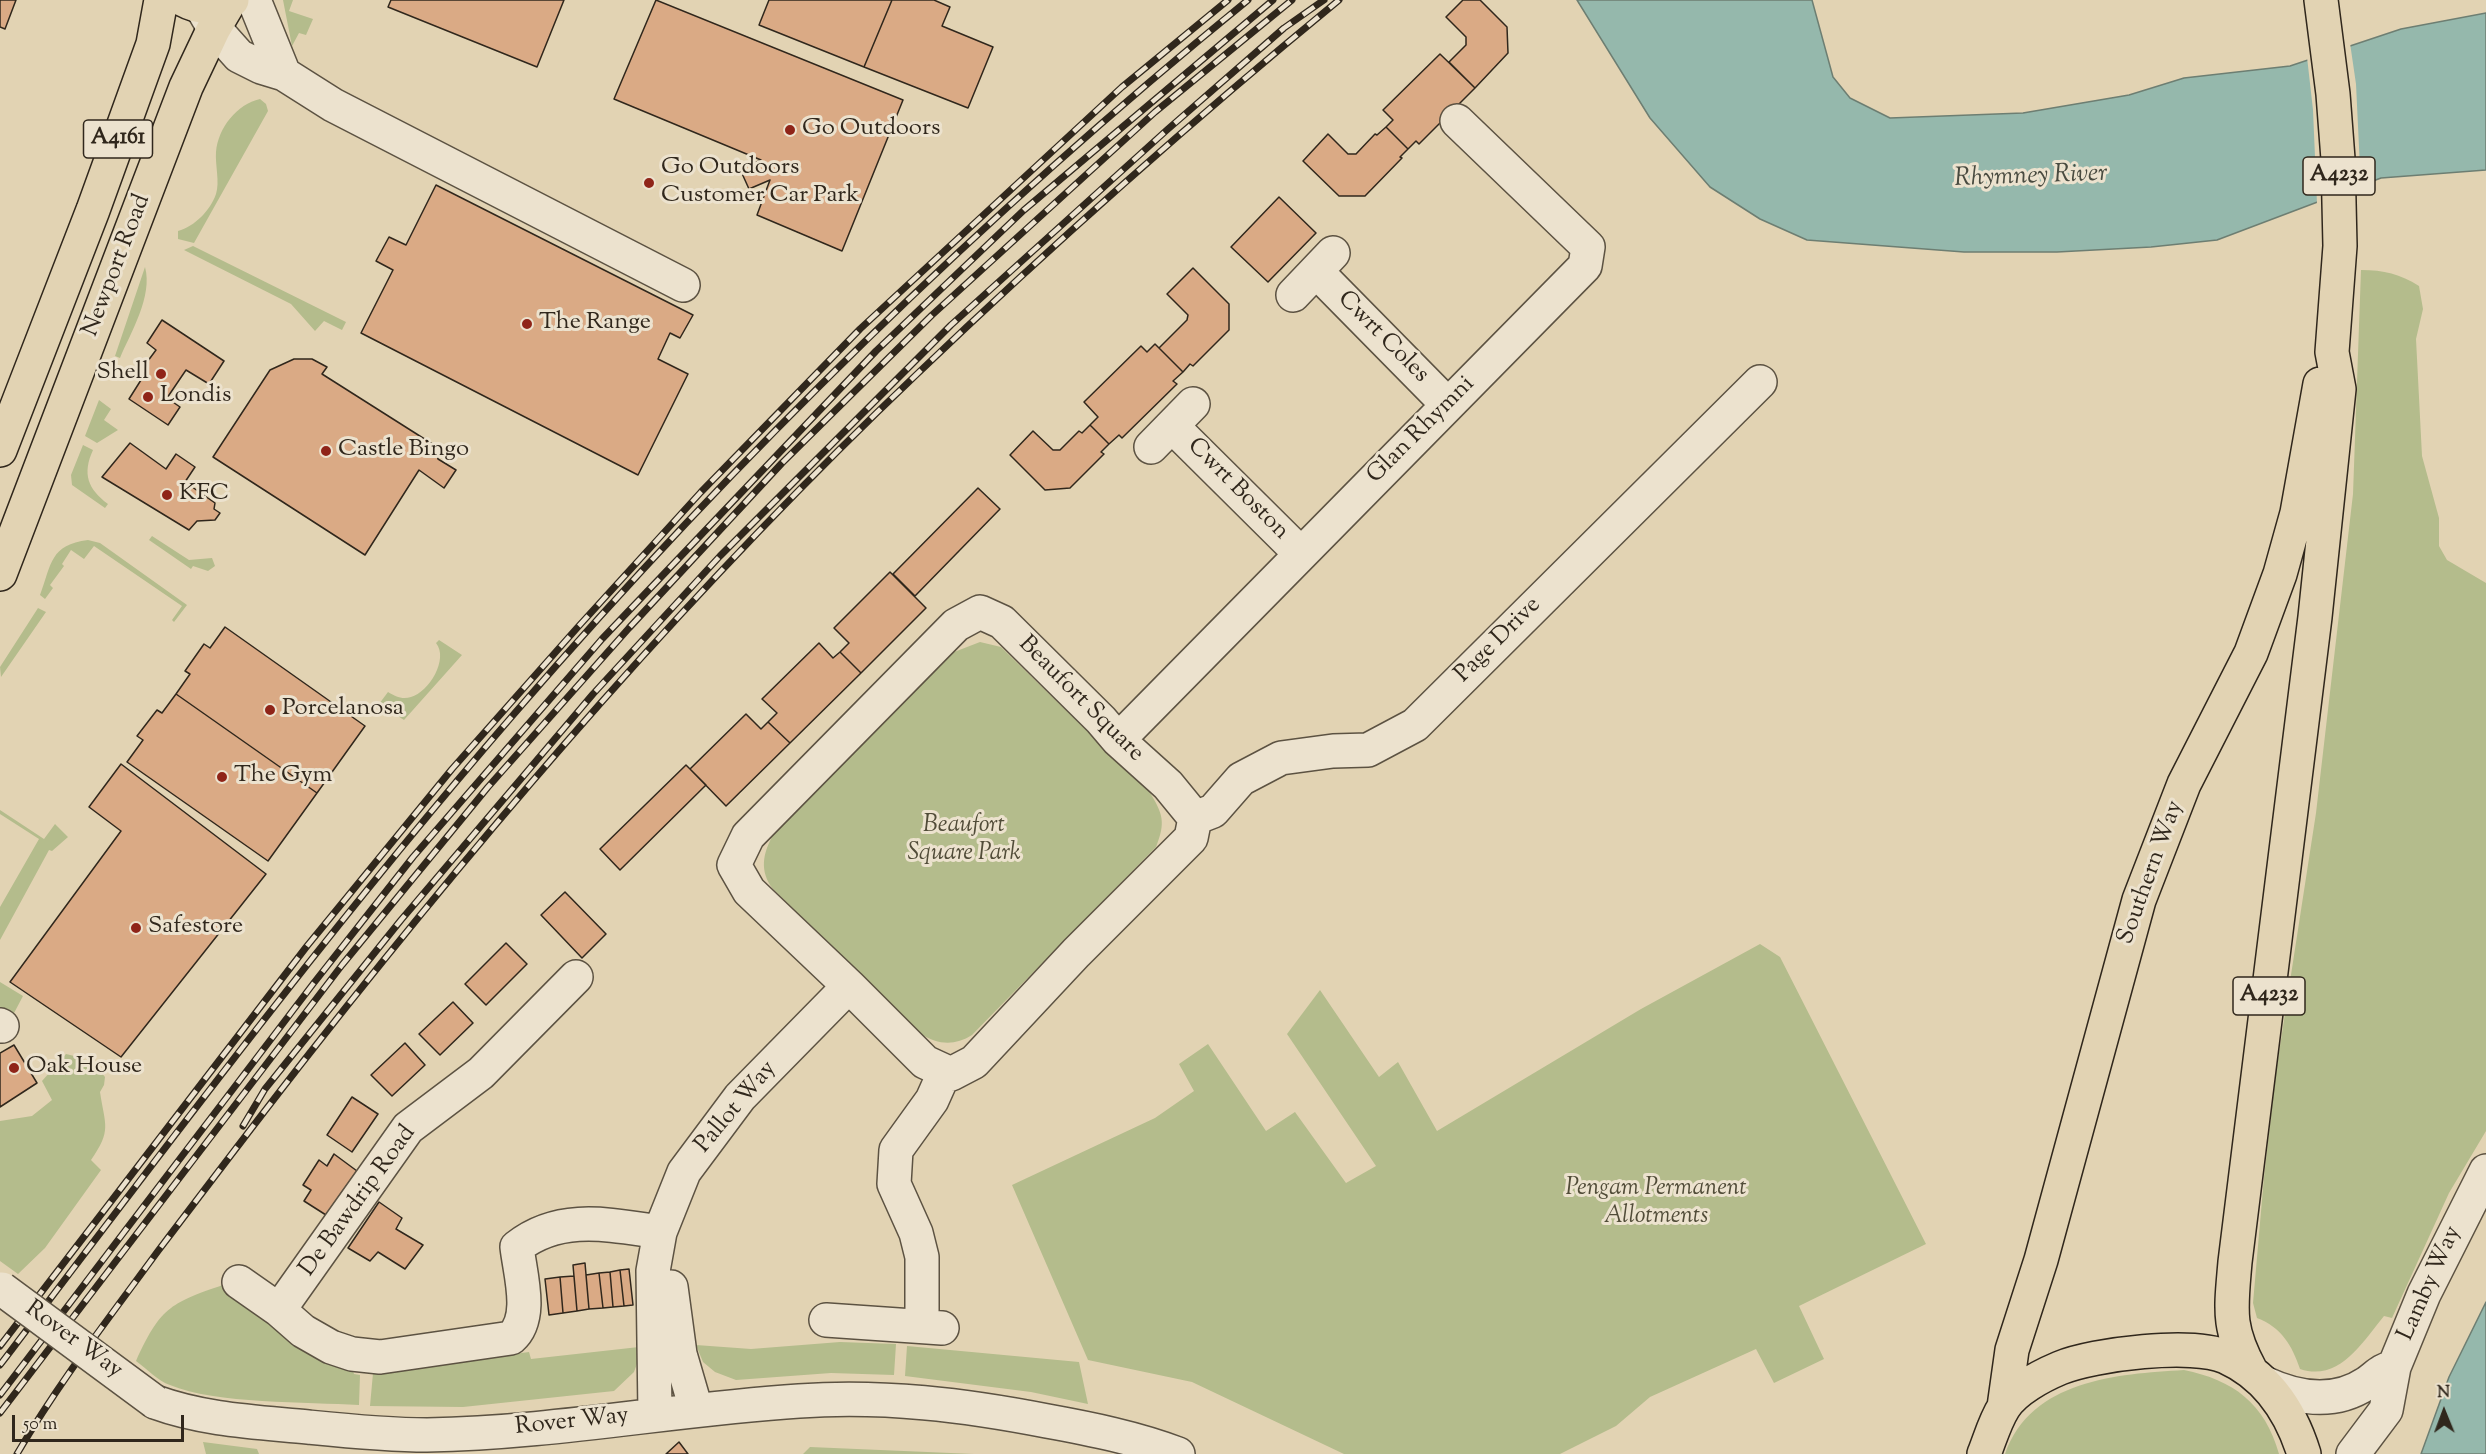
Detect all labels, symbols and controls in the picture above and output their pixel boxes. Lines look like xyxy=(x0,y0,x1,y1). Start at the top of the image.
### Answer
place label: Go Outdoors xyxy=(802,116,940,144)
road number: A4161 xyxy=(84,120,152,158)
marker: Go Outdoors xyxy=(783,123,797,137)
place label: Go Outdoors Customer Car Park xyxy=(661,155,859,211)
road number: A4232 xyxy=(2303,157,2375,195)
water label: Rhymney River xyxy=(1954,160,2108,196)
marker: Go Outdoors Customer Car Park xyxy=(642,176,656,190)
street label: Newport Road xyxy=(78,191,158,341)
street label: Cwrt Coles xyxy=(1330,286,1434,390)
place label: The Range xyxy=(539,310,651,338)
marker: The Range xyxy=(520,317,534,331)
place label: Shell xyxy=(96,360,149,388)
marker: Shell xyxy=(154,367,168,381)
street label: Glan Rhymni xyxy=(1362,371,1482,491)
place label: Londis xyxy=(160,383,231,411)
marker: Londis xyxy=(141,390,155,404)
street label: Cwrt Boston xyxy=(1180,433,1294,547)
place label: Castle Bingo xyxy=(338,437,469,465)
marker: Castle Bingo xyxy=(319,444,333,458)
place label: KFC xyxy=(179,481,229,509)
marker: KFC xyxy=(160,488,174,502)
street label: Page Drive xyxy=(1450,592,1548,690)
street label: Beaufort Square xyxy=(1011,631,1149,769)
place label: Porcelanosa xyxy=(282,696,404,724)
marker: Porcelanosa xyxy=(263,703,277,717)
place label: The Gym xyxy=(234,763,332,791)
marker: The Gym xyxy=(215,770,229,784)
street label: Southern Way xyxy=(2113,797,2191,949)
park label: Beaufort Square Park xyxy=(907,813,1021,869)
place label: Safestore xyxy=(148,914,243,942)
marker: Safestore xyxy=(129,921,143,935)
road number: A4232 xyxy=(2233,977,2305,1015)
place label: Oak House xyxy=(26,1054,142,1082)
street label: Pallot Way xyxy=(690,1056,784,1160)
marker: Oak House xyxy=(7,1061,21,1075)
street label: De Bawdrip Road xyxy=(295,1121,423,1283)
park label: Pengam Permanent Allotments xyxy=(1565,1176,1747,1232)
street label: Lamby Way xyxy=(2393,1222,2469,1346)
street label: Rover Way xyxy=(18,1296,128,1386)
north arrow xyxy=(2414,1382,2474,1442)
text: N xyxy=(2437,1382,2450,1405)
scale bar xyxy=(15,1403,188,1441)
street label: Rover Way xyxy=(514,1403,630,1443)
text: 50 m xyxy=(23,1412,57,1438)

